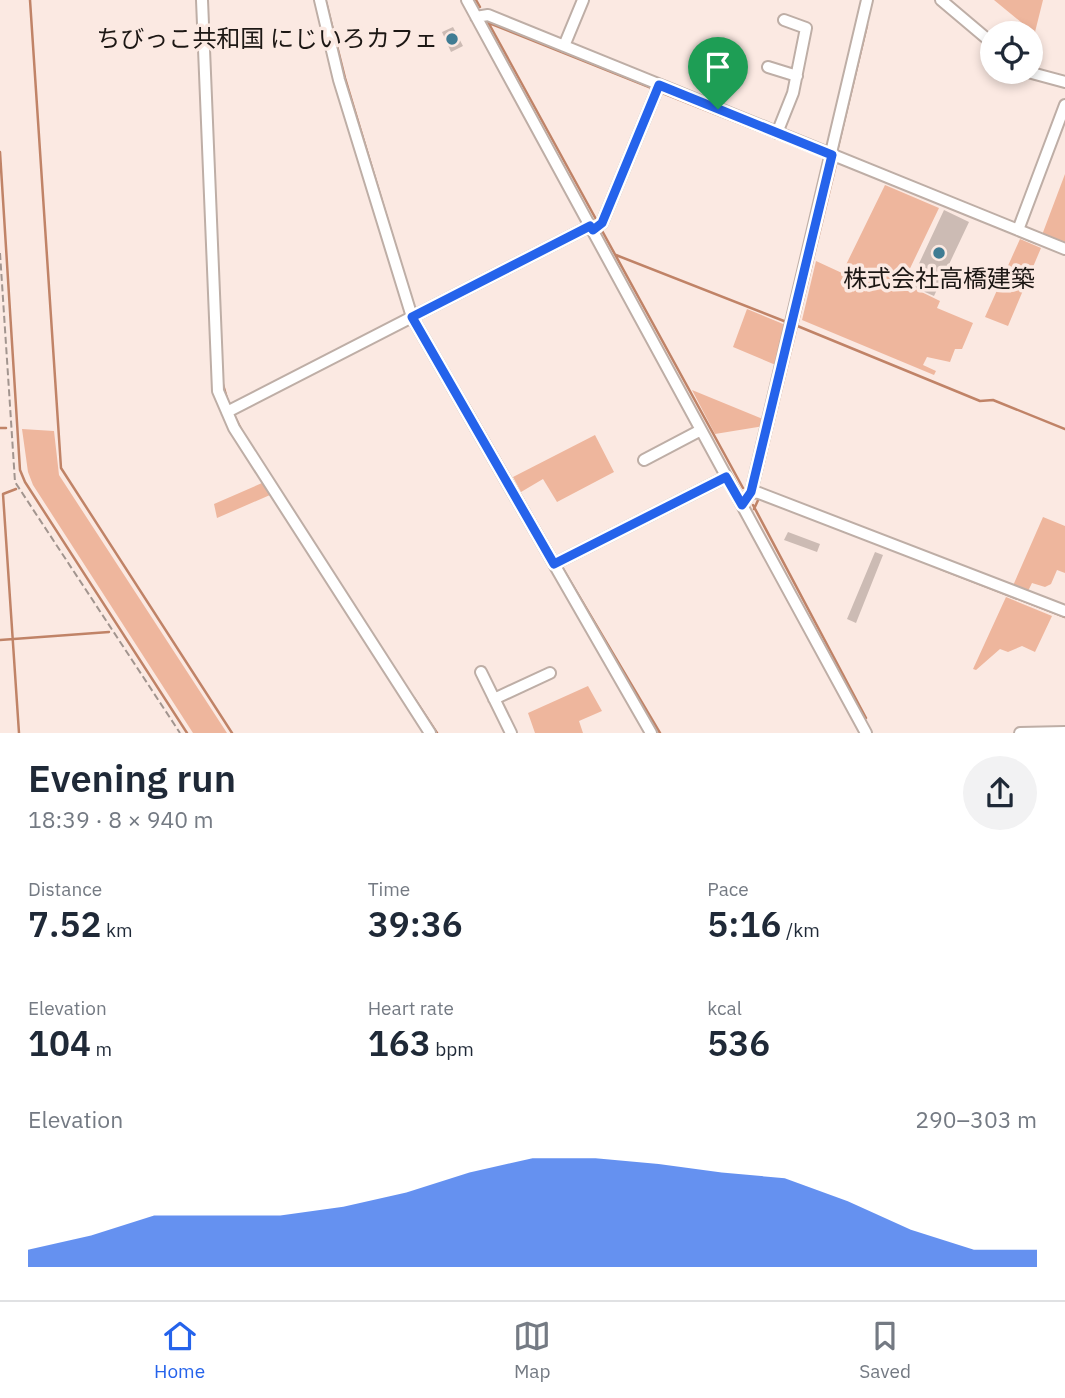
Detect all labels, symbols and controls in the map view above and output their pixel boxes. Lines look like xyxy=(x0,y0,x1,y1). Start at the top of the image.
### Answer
map controls xyxy=(980,21,1043,84)
button: locate xyxy=(980,21,1043,84)
place label: ちびっこ共和国 にじいろカフェ xyxy=(96,22,438,54)
marker: ちびっこ共和国 にじいろカフェ xyxy=(444,31,460,47)
pin xyxy=(688,37,748,109)
icon: arrive xyxy=(699,48,737,86)
marker: 株式会社高橋建築 xyxy=(931,245,947,261)
place label: 株式会社高橋建築 xyxy=(843,262,1035,294)
text: Evening run xyxy=(28,753,236,802)
button: share xyxy=(963,756,1037,830)
text: 18:39 · 8 × 940 m xyxy=(28,804,214,834)
text: Distance xyxy=(28,877,102,901)
text: Time xyxy=(368,877,410,901)
text: Pace xyxy=(707,877,749,901)
text: 7.52 xyxy=(28,901,101,947)
text: 39:36 xyxy=(368,901,463,947)
text: 5:16 xyxy=(707,901,782,947)
text: km xyxy=(101,918,133,942)
text: /km xyxy=(782,918,820,942)
text: Elevation xyxy=(28,996,107,1020)
text: Heart rate xyxy=(368,996,454,1020)
text: kcal xyxy=(707,996,742,1020)
text: 104 xyxy=(28,1020,91,1066)
text: 163 xyxy=(368,1020,431,1066)
text: 536 xyxy=(707,1020,770,1066)
text: m xyxy=(91,1037,112,1061)
text: bpm xyxy=(431,1037,474,1061)
text: Elevation xyxy=(28,1104,123,1134)
text: 290–303 m xyxy=(915,1104,1037,1134)
tab: Home xyxy=(154,1317,205,1383)
tab: Map xyxy=(513,1317,551,1383)
tab: Saved xyxy=(859,1317,911,1383)

